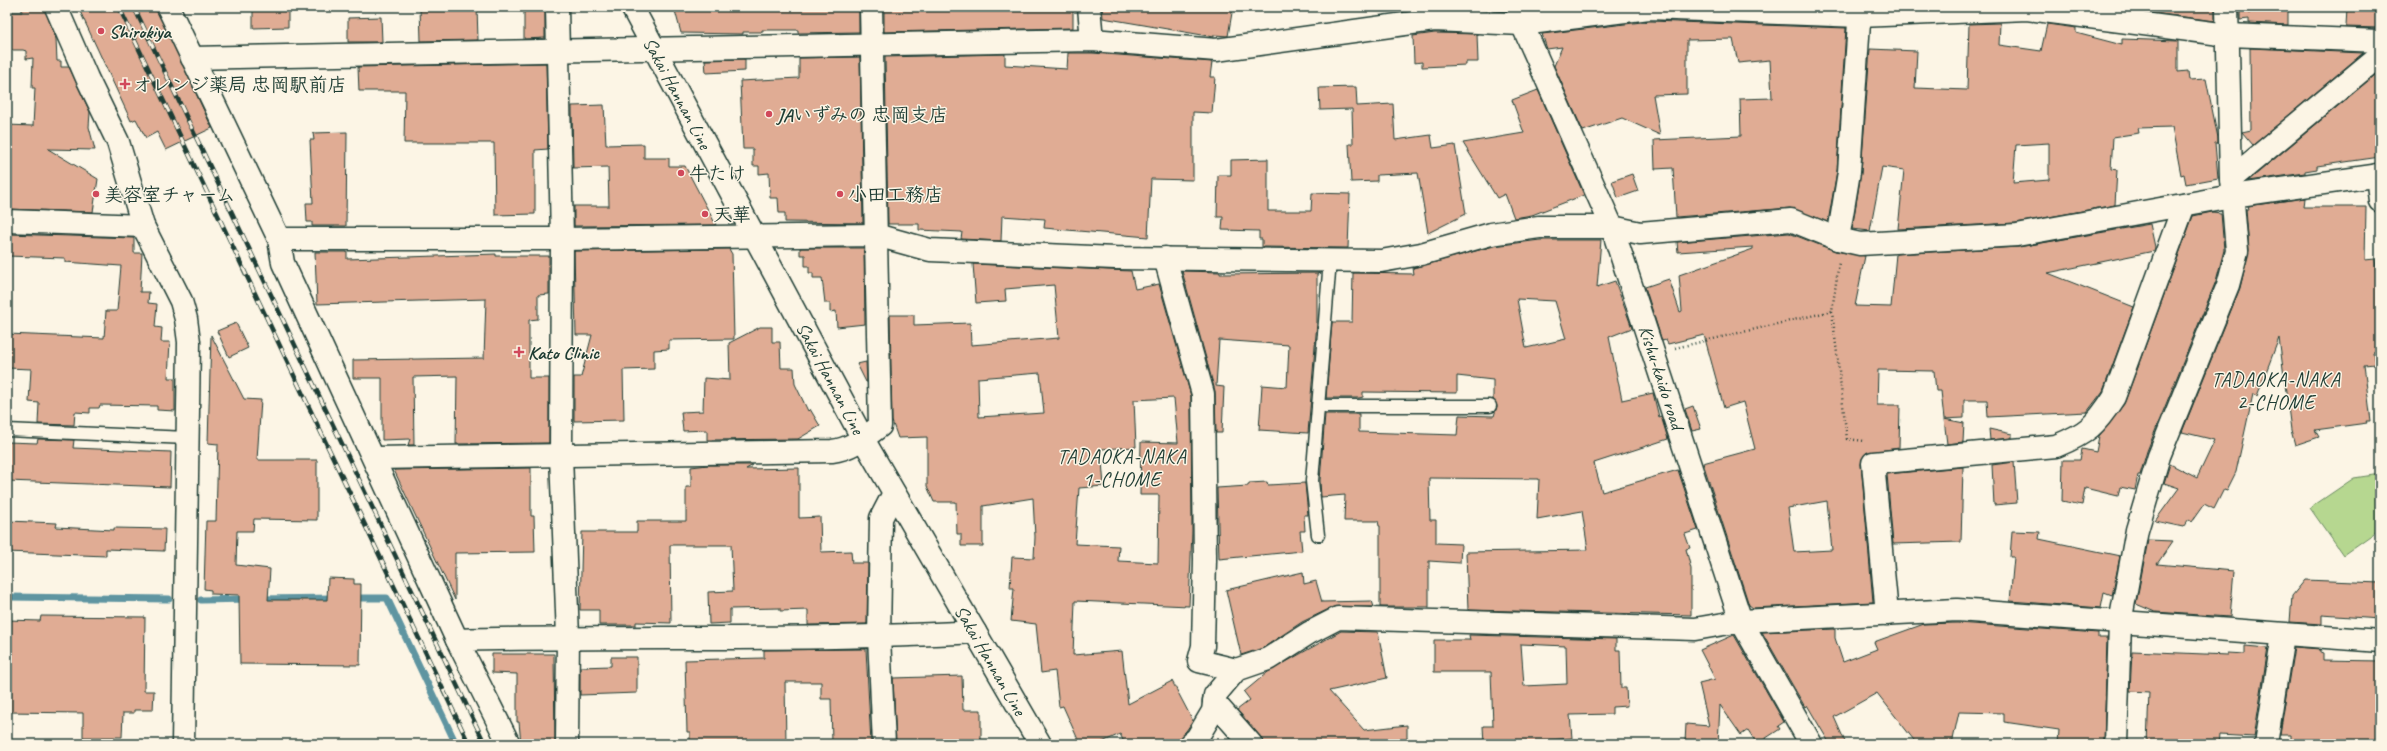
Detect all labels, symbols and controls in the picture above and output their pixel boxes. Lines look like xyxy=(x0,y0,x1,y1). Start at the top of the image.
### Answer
place label: Shirokiya xyxy=(109,20,172,44)
marker: Shirokiya xyxy=(96,26,106,36)
street label: Sakai Hannan Line xyxy=(638,33,718,155)
place label: オレンジ薬局 忠岡駅前店 xyxy=(133,73,347,97)
marker: オレンジ薬局 忠岡駅前店 xyxy=(120,79,130,89)
place label: JAいずみの 忠岡支店 xyxy=(775,103,948,127)
marker: JAいずみの 忠岡支店 xyxy=(764,109,774,119)
place label: 牛たけ xyxy=(689,162,746,186)
marker: 牛たけ xyxy=(676,168,686,178)
place label: 美容室チャーム xyxy=(104,183,235,207)
place label: 小田工務店 xyxy=(848,183,943,207)
marker: 美容室チャーム xyxy=(91,189,101,199)
marker: 小田工務店 xyxy=(835,189,845,199)
place label: 天華 xyxy=(713,203,751,227)
marker: 天華 xyxy=(700,209,710,219)
street label: Sakai Hannan Line xyxy=(791,318,871,440)
street label: Kishu-kaido road xyxy=(1633,322,1690,436)
place label: Kato Clinic xyxy=(528,341,600,365)
marker: Kato Clinic xyxy=(513,346,525,358)
district label: TADAOKA-NAKA 2-CHOME xyxy=(2211,367,2341,415)
district label: TADAOKA-NAKA 1-CHOME xyxy=(1057,444,1187,492)
street label: Sakai Hannan Line xyxy=(949,601,1032,721)

